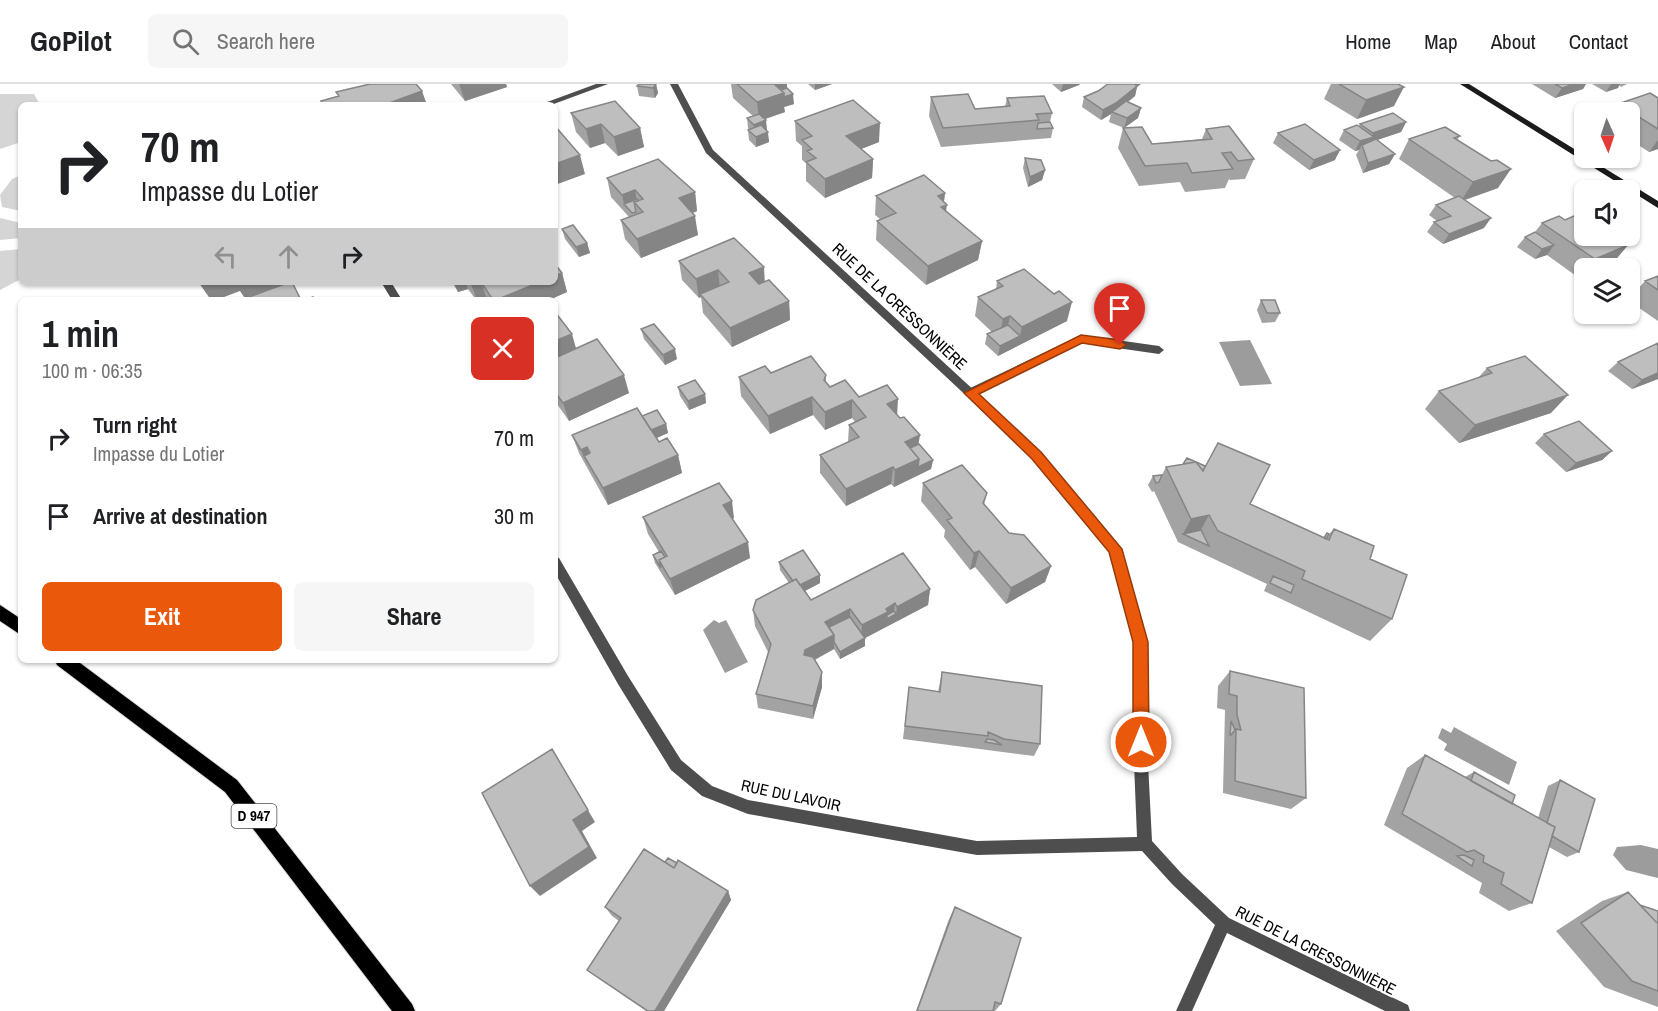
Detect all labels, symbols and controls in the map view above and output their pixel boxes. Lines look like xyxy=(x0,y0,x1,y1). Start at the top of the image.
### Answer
search box xyxy=(148,14,568,68)
text: GoPilot xyxy=(30,22,112,60)
icon: search xyxy=(169,25,202,58)
text: Search here xyxy=(217,26,315,56)
text: Home xyxy=(1345,27,1391,56)
text: Map xyxy=(1424,27,1458,56)
text: About xyxy=(1491,27,1536,56)
text: Contact xyxy=(1569,27,1628,56)
north arrow xyxy=(1574,102,1640,168)
map controls xyxy=(1574,102,1640,324)
text: 70 m xyxy=(141,119,220,175)
icon: right xyxy=(42,126,120,204)
text: Impasse du Lotier xyxy=(141,173,318,209)
button: sound xyxy=(1574,180,1640,246)
street label: RUE DE LA CRESSONNIÈRE xyxy=(828,238,972,374)
icon: left xyxy=(209,240,242,273)
icon: ahead xyxy=(272,240,305,273)
icon: right xyxy=(335,240,368,273)
button: layers xyxy=(1574,258,1640,324)
pin xyxy=(1094,283,1145,345)
icon: arrive xyxy=(1103,292,1136,325)
text: 1 min xyxy=(42,310,119,358)
button: close xyxy=(471,317,534,380)
text: 100 m · 06:35 xyxy=(42,357,142,384)
text: Turn right xyxy=(93,410,177,440)
icon: right xyxy=(42,422,75,455)
text: 70 m xyxy=(494,423,534,453)
text: Impasse du Lotier xyxy=(93,440,224,467)
icon: arrive xyxy=(42,500,75,533)
text: Arrive at destination xyxy=(93,501,267,531)
text: 30 m xyxy=(494,501,534,531)
button: Exit xyxy=(42,582,282,651)
button: Share xyxy=(294,582,534,651)
position arrow xyxy=(1109,710,1173,774)
street label: RUE DU LAVOIR xyxy=(739,774,843,816)
road number: D 947 xyxy=(232,804,276,828)
street label: RUE DE LA CRESSONNIÈRE xyxy=(1232,900,1400,1000)

